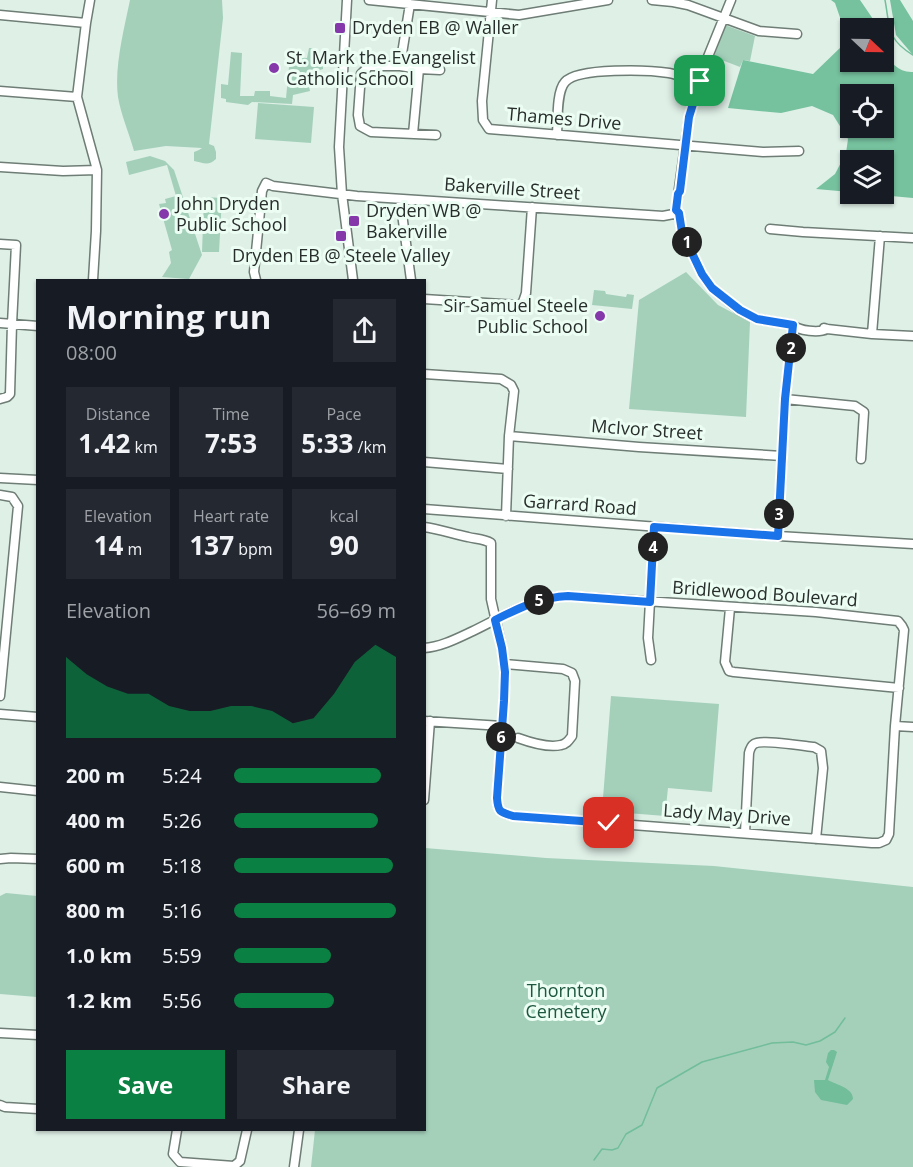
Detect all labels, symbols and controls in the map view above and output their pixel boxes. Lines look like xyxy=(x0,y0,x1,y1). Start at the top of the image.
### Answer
place label: Dryden EB @ Waller xyxy=(352,15,519,39)
north arrow xyxy=(840,18,894,72)
map controls xyxy=(840,18,894,204)
marker: Dryden EB @ Waller xyxy=(333,21,347,35)
place label: St. Mark the Evangelist Catholic School xyxy=(286,45,476,90)
pin xyxy=(674,55,725,106)
marker: St. Mark the Evangelist Catholic School xyxy=(267,61,281,75)
icon: arrive xyxy=(683,64,716,97)
button: locate xyxy=(840,84,894,138)
street label: Thames Drive xyxy=(506,101,622,135)
button: layers xyxy=(840,150,894,204)
street label: Bakerville Street xyxy=(443,171,581,205)
place label: John Dryden Public School xyxy=(174,191,287,236)
place label: Dryden WB @ Bakerville xyxy=(366,198,481,243)
marker: John Dryden Public School xyxy=(157,207,171,221)
marker: Dryden WB @ Bakerville xyxy=(347,214,361,228)
pin: 1 xyxy=(672,227,702,257)
marker: Dryden EB @ Steele Valley xyxy=(334,229,348,243)
text: 1 xyxy=(682,231,692,253)
place label: Dryden EB @ Steele Valley xyxy=(232,243,451,267)
place label: Sir Samuel Steele Public School xyxy=(443,293,588,338)
text: Morning run xyxy=(66,294,272,339)
button: share xyxy=(333,299,396,362)
marker: Sir Samuel Steele Public School xyxy=(593,309,607,323)
pin: 2 xyxy=(776,333,806,363)
text: 2 xyxy=(786,337,796,359)
text: 08:00 xyxy=(66,339,117,366)
text: Distance xyxy=(86,403,150,425)
text: Time xyxy=(213,403,249,425)
text: Pace xyxy=(326,403,362,425)
street label: McIvor Street xyxy=(590,413,704,445)
text: 1.42 xyxy=(78,425,130,461)
text: 7:53 xyxy=(205,425,257,461)
text: 5:33 xyxy=(301,425,353,461)
text: km xyxy=(130,436,158,458)
text: /km xyxy=(353,436,387,458)
street label: Garrard Road xyxy=(522,488,638,520)
pin: 3 xyxy=(764,499,794,529)
text: 3 xyxy=(774,503,784,525)
text: Elevation xyxy=(84,505,152,527)
text: Heart rate xyxy=(193,505,269,527)
text: kcal xyxy=(330,505,359,527)
text: 14 xyxy=(94,527,123,563)
text: 137 xyxy=(189,527,234,563)
text: 90 xyxy=(329,527,359,563)
pin: 4 xyxy=(638,532,668,562)
text: 4 xyxy=(648,536,658,558)
text: m xyxy=(123,538,142,560)
text: bpm xyxy=(234,538,273,560)
street label: Bridlewood Boulevard xyxy=(671,575,859,611)
pin: 5 xyxy=(524,585,554,615)
text: 5 xyxy=(534,589,544,611)
text: Elevation xyxy=(66,597,151,624)
text: 56–69 m xyxy=(317,597,396,624)
pin: 6 xyxy=(486,722,516,752)
text: 6 xyxy=(496,726,506,748)
text: 200 m xyxy=(66,762,125,789)
text: 5:24 xyxy=(162,762,202,789)
pin xyxy=(583,797,634,848)
street label: Lady May Drive xyxy=(662,798,792,830)
icon: check xyxy=(592,806,625,839)
text: 400 m xyxy=(66,807,125,834)
text: 5:26 xyxy=(162,807,202,834)
text: 600 m xyxy=(66,852,125,879)
text: 5:18 xyxy=(162,852,202,879)
text: 800 m xyxy=(66,897,125,924)
text: 5:16 xyxy=(162,897,202,924)
text: 1.0 km xyxy=(66,942,132,969)
text: 5:59 xyxy=(162,942,202,969)
park label: Thornton Cemetery xyxy=(525,978,608,1023)
text: 1.2 km xyxy=(66,987,132,1014)
text: 5:56 xyxy=(162,987,202,1014)
button: Save xyxy=(66,1050,225,1119)
button: Share xyxy=(237,1050,396,1119)

